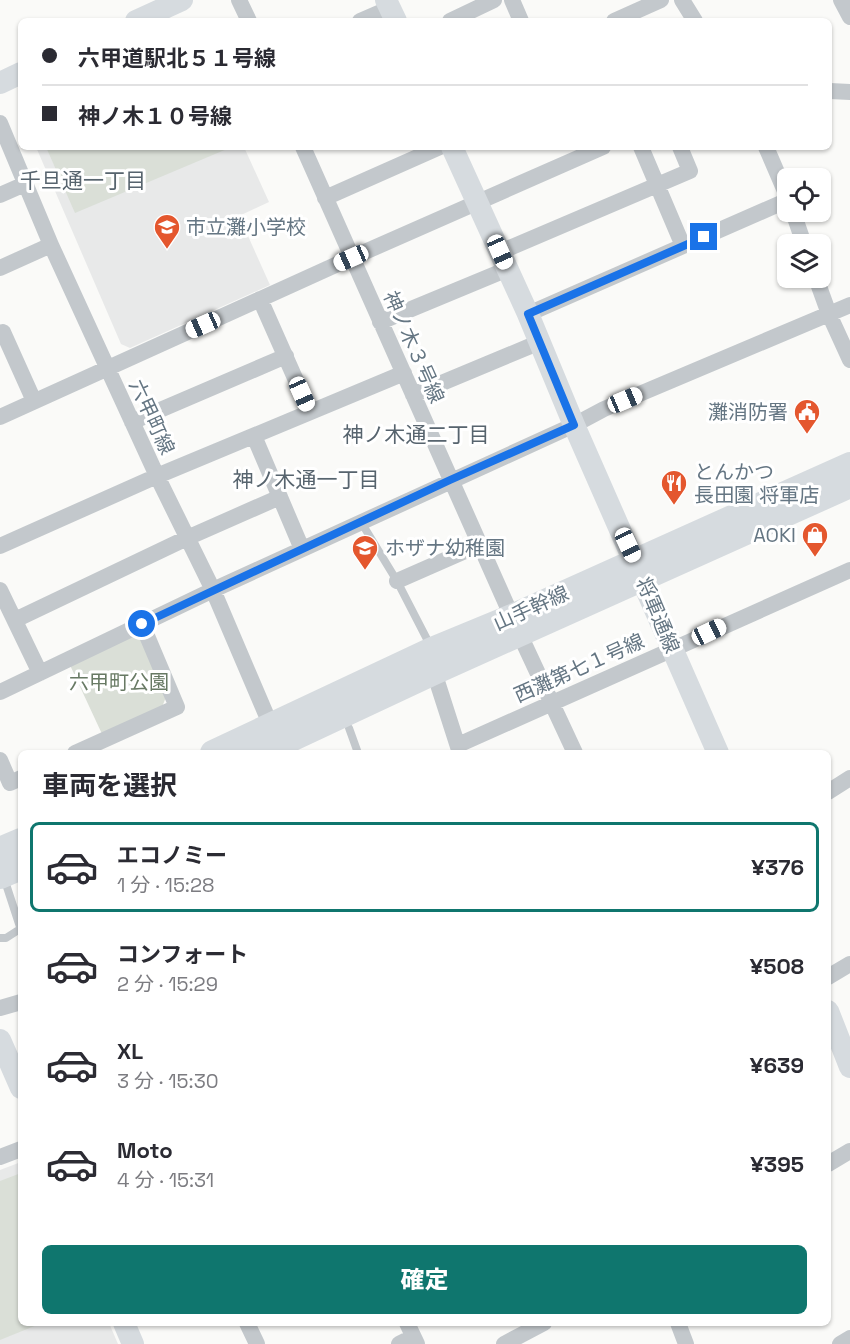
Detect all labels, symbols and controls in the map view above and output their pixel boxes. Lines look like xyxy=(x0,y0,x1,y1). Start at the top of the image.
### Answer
text: 六甲道駅北５１号線 xyxy=(78,44,276,72)
text: 神ノ木１０号線 xyxy=(78,102,232,130)
district label: 千旦通一丁目 xyxy=(20,167,146,194)
map controls xyxy=(777,168,831,288)
button: locate xyxy=(777,168,831,222)
school or university icon: 市立灘小学校 xyxy=(152,212,182,250)
place label: 市立灘小学校 xyxy=(186,214,306,240)
route end xyxy=(690,223,717,250)
car xyxy=(484,232,516,272)
button: layers xyxy=(777,234,831,288)
car xyxy=(331,242,371,274)
street label: 神ノ木３号線 xyxy=(378,287,450,407)
car xyxy=(183,309,223,341)
car xyxy=(286,374,318,414)
street label: 六甲町線 xyxy=(123,375,181,459)
car xyxy=(605,385,645,415)
public building icon: 灘消防署 xyxy=(792,397,822,435)
place label: 灘消防署 xyxy=(708,399,788,425)
district label: 神ノ木通二丁目 xyxy=(343,421,490,448)
place label: とんかつ 長田園 将軍店 xyxy=(694,459,819,508)
district label: 神ノ木通一丁目 xyxy=(233,466,380,493)
restaurant icon: とんかつ 長田園 将軍店 xyxy=(659,468,689,506)
shop icon: AOKI xyxy=(800,520,830,558)
place label: AOKI xyxy=(753,522,796,548)
car xyxy=(612,525,644,565)
school or university icon: ホザナ幼稚園 xyxy=(350,533,380,571)
place label: ホザナ幼稚園 xyxy=(385,535,505,561)
street label: 将軍通線 xyxy=(630,573,686,657)
street label: 山手幹線 xyxy=(489,580,573,636)
route start xyxy=(128,610,155,637)
car xyxy=(689,616,729,648)
street label: 西灘第七１号線 xyxy=(510,628,648,708)
park label: 六甲町公園 xyxy=(69,669,169,695)
text: 車両を選択 xyxy=(42,768,177,803)
icon: car xyxy=(45,840,99,894)
text: エコノミー xyxy=(117,841,227,869)
text: ¥376 xyxy=(751,853,804,881)
text: 1 分 · 15:28 xyxy=(117,872,214,898)
icon: car xyxy=(45,939,99,993)
text: コンフォート xyxy=(117,940,248,968)
text: ¥508 xyxy=(750,952,804,980)
text: 2 分 · 15:29 xyxy=(117,971,218,997)
text: XL xyxy=(117,1037,143,1065)
icon: car xyxy=(45,1038,99,1092)
text: ¥639 xyxy=(750,1051,804,1079)
text: 3 分 · 15:30 xyxy=(117,1068,219,1094)
text: Moto xyxy=(117,1136,173,1164)
icon: car xyxy=(45,1137,99,1191)
text: ¥395 xyxy=(750,1150,804,1178)
text: 4 分 · 15:31 xyxy=(117,1167,214,1193)
button: 確定 xyxy=(42,1245,807,1314)

